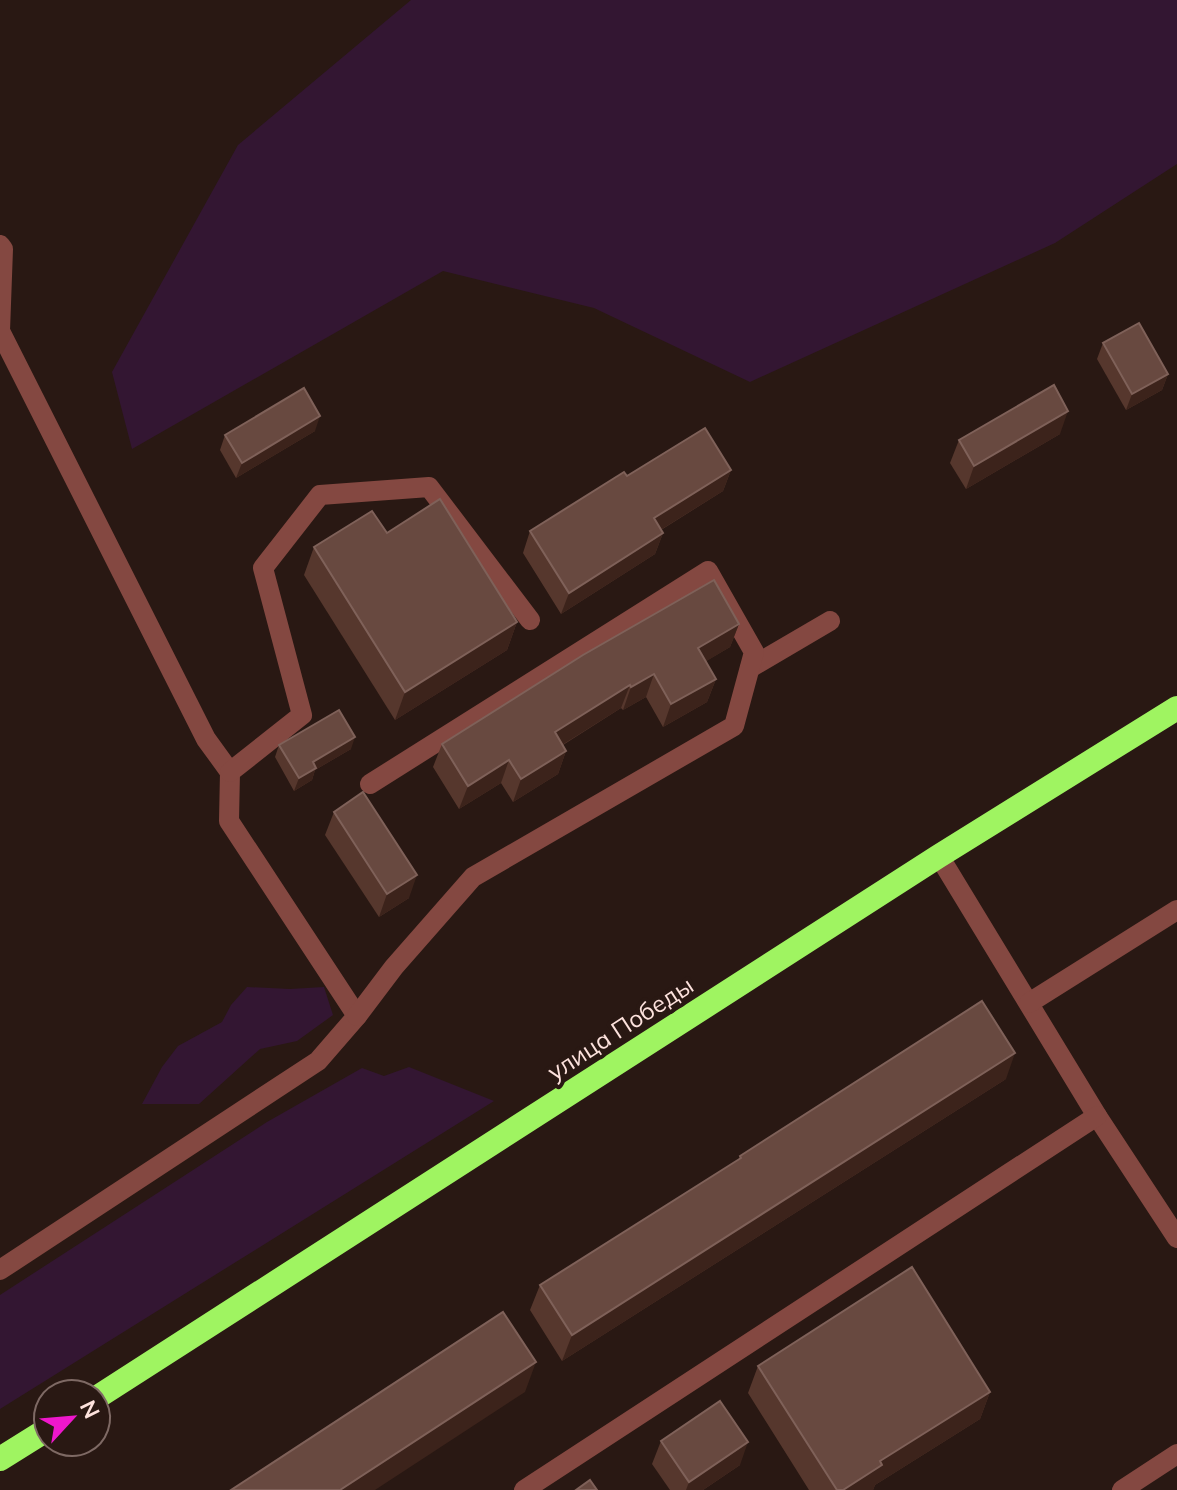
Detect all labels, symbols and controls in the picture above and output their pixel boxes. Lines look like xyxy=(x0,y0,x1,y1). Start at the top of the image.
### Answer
street label: улица Победы xyxy=(541,970,699,1086)
north arrow xyxy=(32,1378,112,1458)
text: N xyxy=(74,1396,106,1423)

